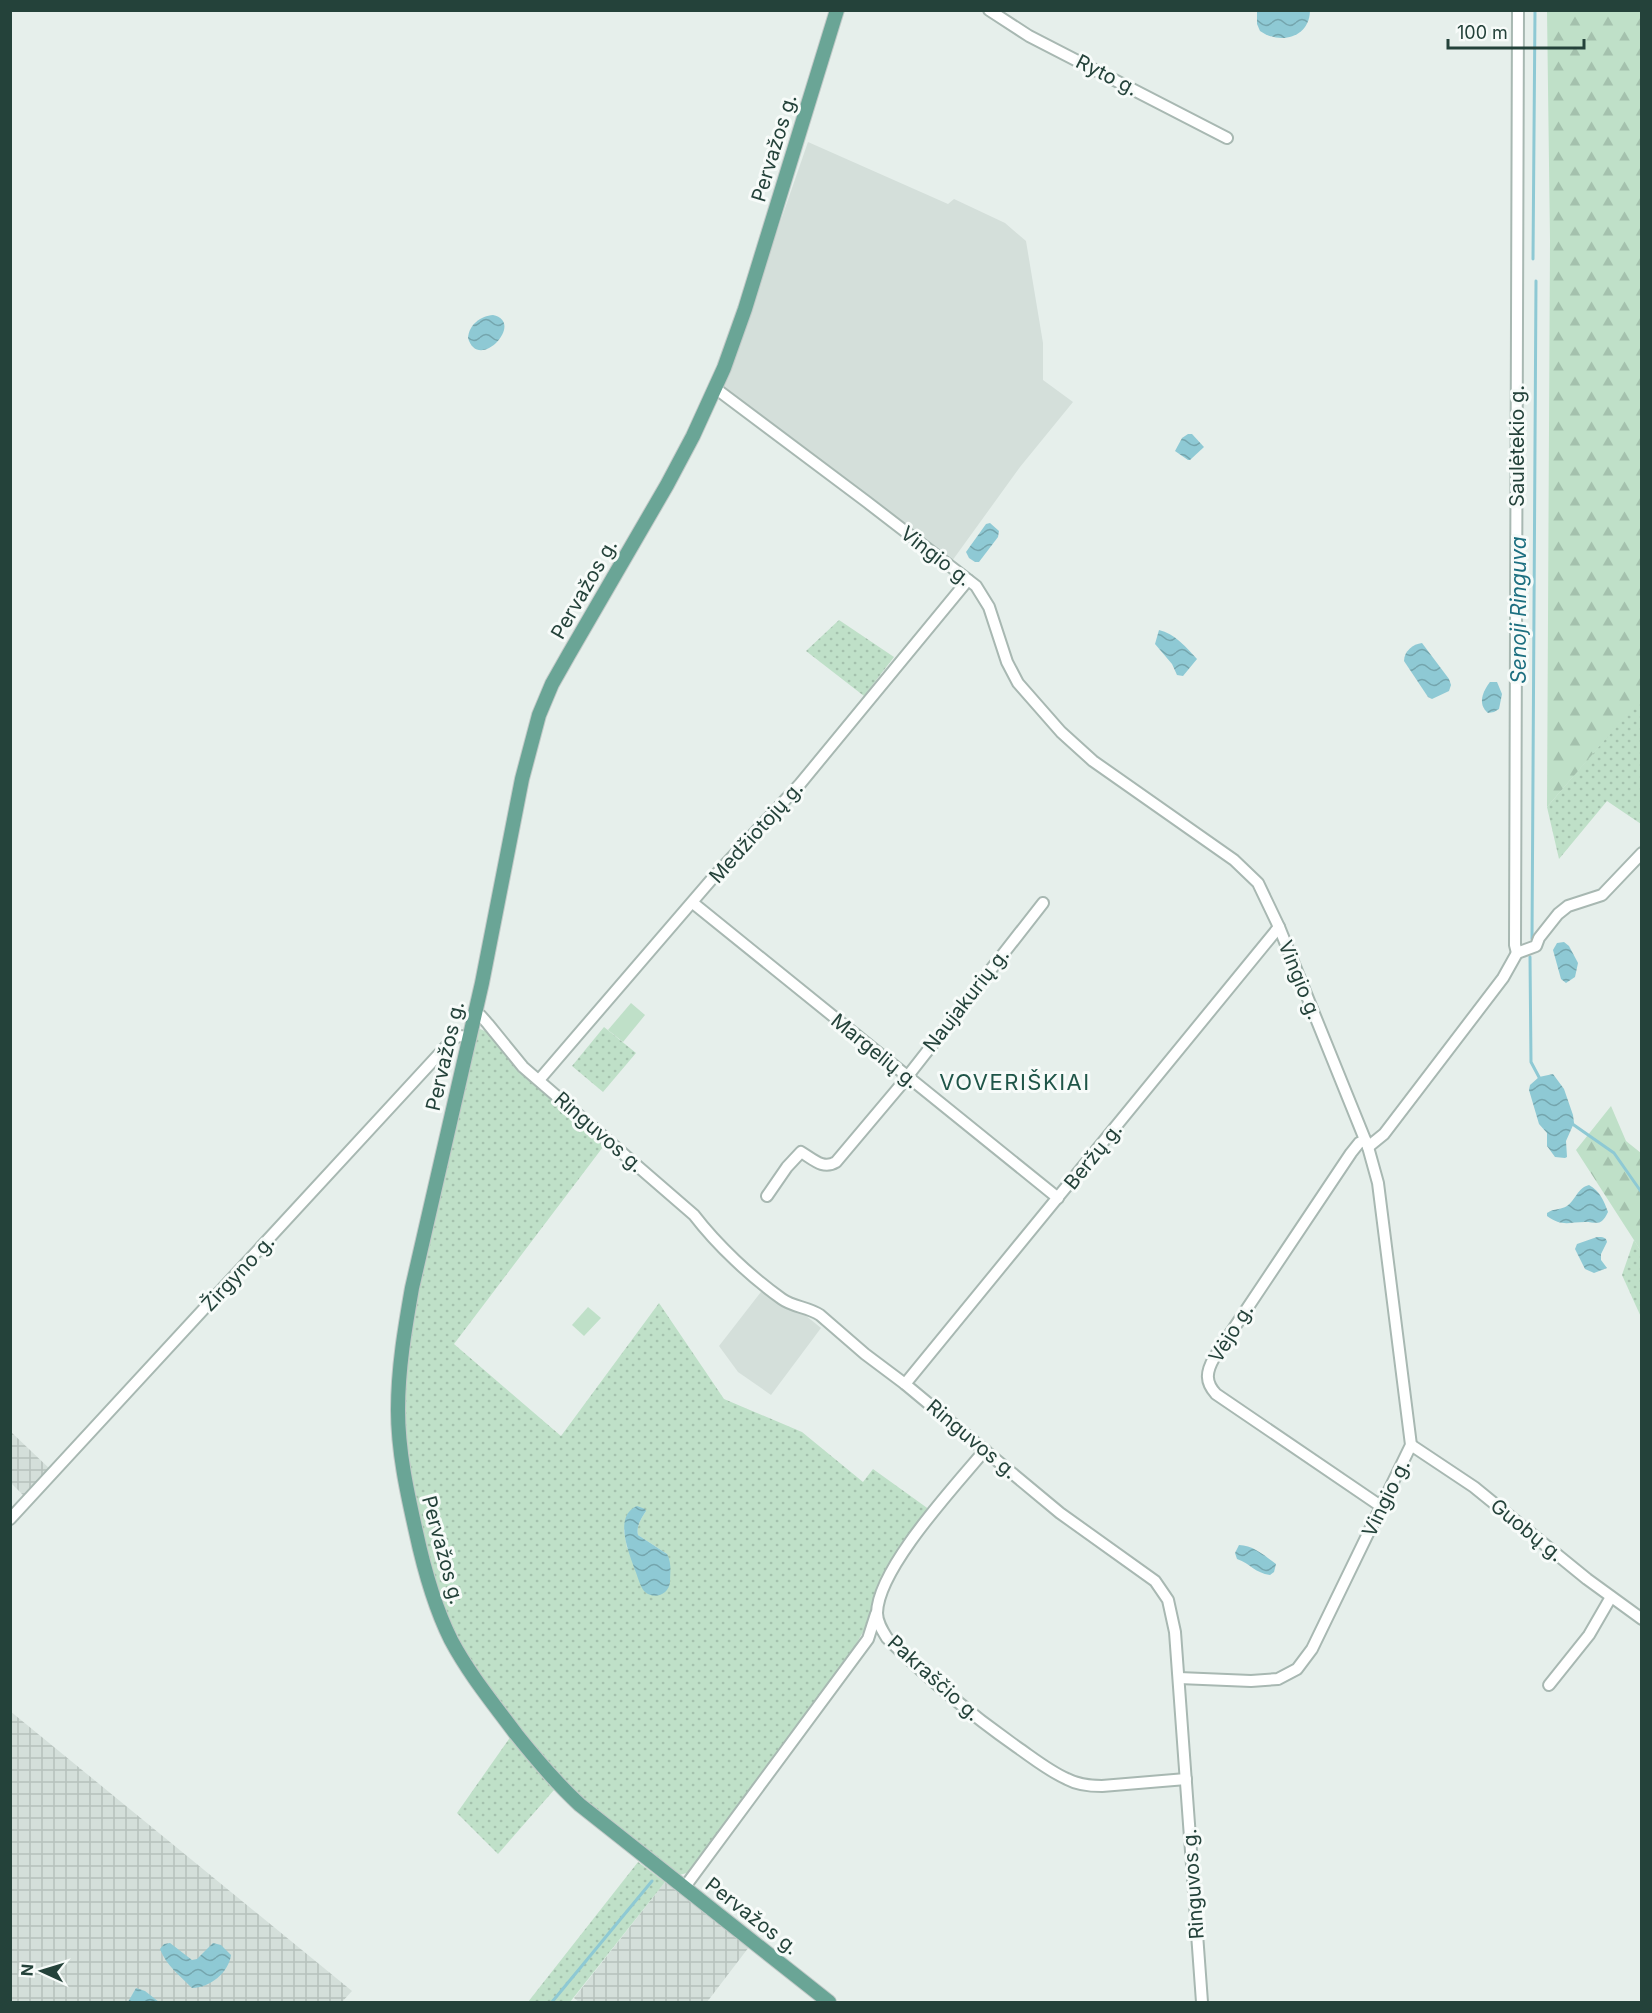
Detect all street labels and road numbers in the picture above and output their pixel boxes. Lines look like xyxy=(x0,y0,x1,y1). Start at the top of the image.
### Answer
street label: Ryto g. xyxy=(1072,49,1142,101)
street label: Pervažos g. xyxy=(746,91,802,205)
street label: Saulėtekio g. xyxy=(1505,385,1529,507)
street label: Vingio g. xyxy=(896,521,976,591)
street label: Pervažos g. xyxy=(546,535,622,643)
street label: Medžiotojų g. xyxy=(704,776,808,888)
street label: Vingio g. xyxy=(1273,937,1327,1023)
street label: Naujakurių g. xyxy=(918,943,1014,1057)
street label: Pervažos g. xyxy=(421,999,469,1113)
street label: Margelių g. xyxy=(826,1008,924,1094)
street label: Ringuvos g. xyxy=(549,1087,649,1177)
street label: Beržų g. xyxy=(1059,1118,1127,1194)
street label: Žirgyno g. xyxy=(196,1229,279,1316)
street label: Vėjo g. xyxy=(1204,1299,1258,1367)
street label: Ringuvos g. xyxy=(922,1394,1022,1484)
street label: Vingio g. xyxy=(1357,1455,1415,1541)
street label: Pervažos g. xyxy=(417,1493,469,1607)
street label: Guobų g. xyxy=(1486,1493,1568,1567)
street label: Pakraščio g. xyxy=(883,1630,985,1726)
street label: Ringuvos g. xyxy=(1177,1828,1209,1940)
street label: Pervažos g. xyxy=(701,1872,803,1960)

